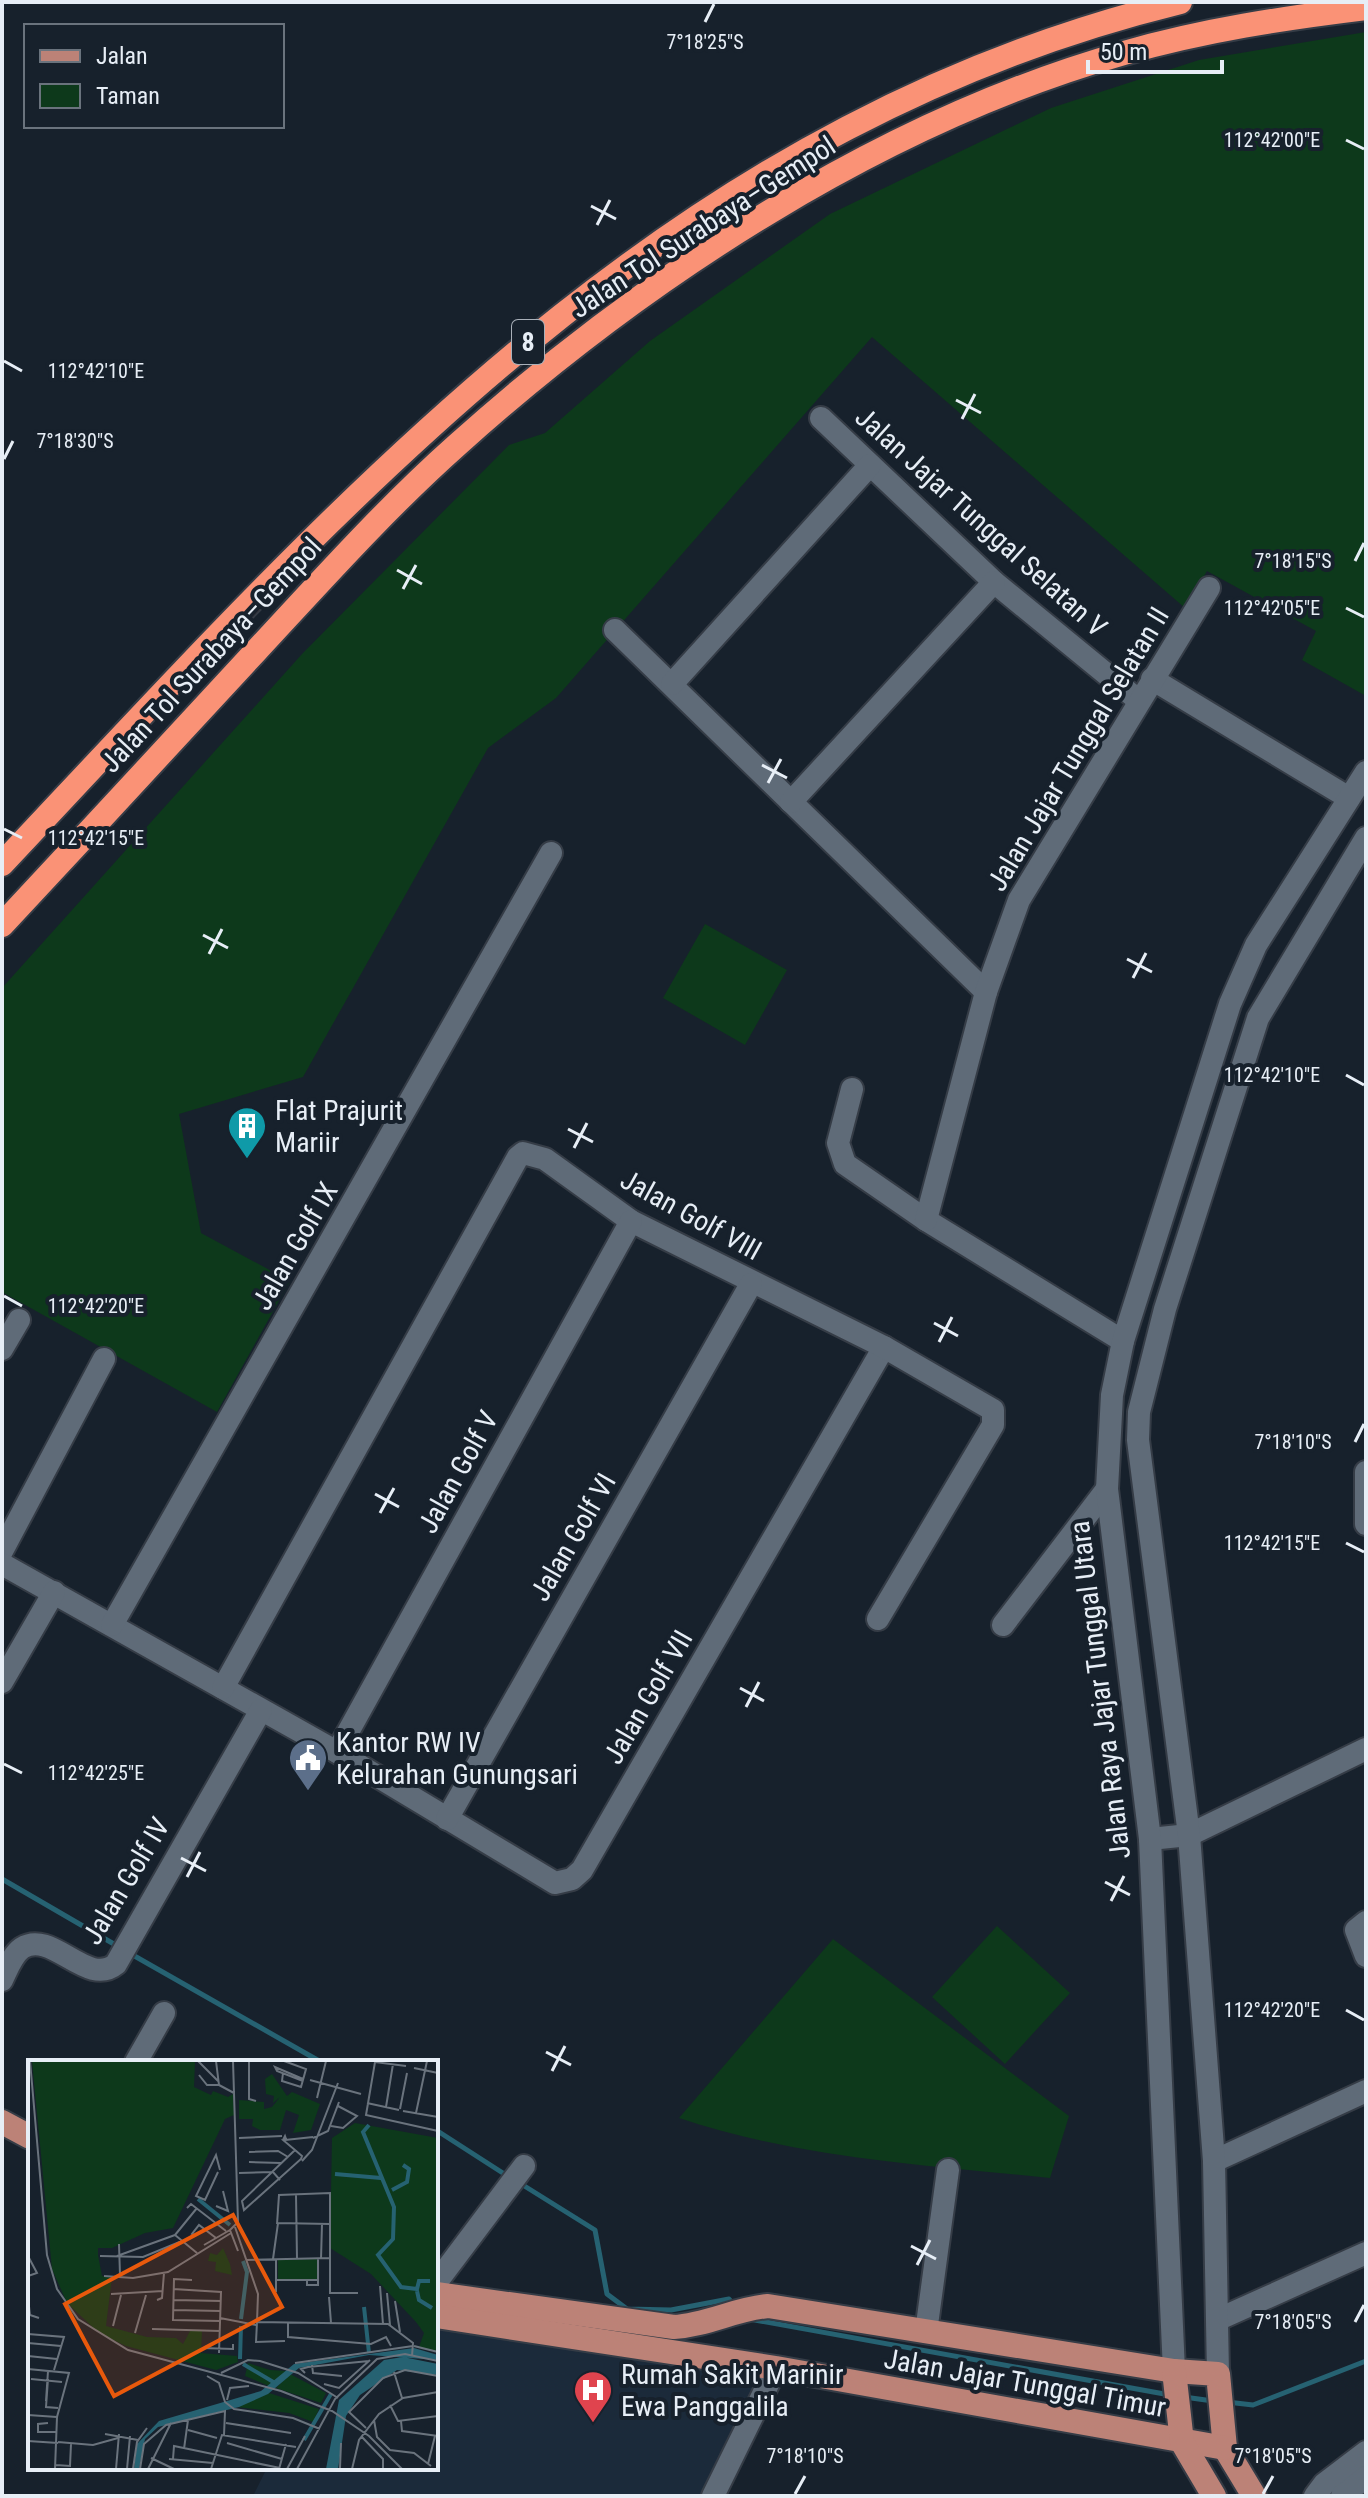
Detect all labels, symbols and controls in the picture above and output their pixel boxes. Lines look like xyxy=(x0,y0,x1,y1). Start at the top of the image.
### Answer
legend xyxy=(24,24,284,128)
scale bar xyxy=(1088,24,1222,74)
text: 7°18'25"S xyxy=(666,30,744,54)
text: 50 m xyxy=(1100,38,1147,66)
text: Jalan xyxy=(96,42,148,70)
text: Taman xyxy=(96,82,160,110)
text: 112°42'00"E xyxy=(1224,128,1320,152)
street label: Jalan Tol Surabaya–Gempol xyxy=(565,129,841,325)
road number: 8 xyxy=(512,320,544,364)
text: 112°42'10"E xyxy=(48,359,144,383)
street label: Jalan Jajar Tunggal Selatan V xyxy=(848,400,1114,644)
text: 7°18'30"S xyxy=(36,429,114,453)
street label: Jalan Tol Surabaya–Gempol xyxy=(94,531,328,779)
text: 7°18'15"S xyxy=(1254,549,1332,573)
text: 112°42'05"E xyxy=(1224,596,1320,620)
street label: Jalan Jajar Tunggal Selatan II xyxy=(980,601,1176,897)
text: 112°42'15"E xyxy=(48,826,144,850)
text: 112°42'10"E xyxy=(1224,1063,1320,1087)
place label: Flat Prajurit Mariir xyxy=(275,1094,403,1159)
building icon: Flat Prajurit Mariir xyxy=(226,1105,268,1160)
street label: Jalan Golf VIII xyxy=(615,1163,767,1267)
street label: Jalan Golf IX xyxy=(245,1176,345,1316)
text: 112°42'20"E xyxy=(48,1294,144,1318)
street label: Jalan Golf V xyxy=(411,1405,505,1539)
text: 7°18'10"S xyxy=(1254,1430,1332,1454)
street label: Jalan Golf VI xyxy=(523,1467,623,1607)
street label: Jalan Raya Jajar Tunggal Utara xyxy=(1063,1519,1137,1861)
text: 112°42'15"E xyxy=(1224,1531,1320,1555)
street label: Jalan Golf VII xyxy=(597,1624,699,1770)
place label: Kantor RW IV Kelurahan Gunungsari xyxy=(336,1726,578,1791)
public building icon: Kantor RW IV Kelurahan Gunungsari xyxy=(287,1737,329,1792)
text: 112°42'25"E xyxy=(48,1761,144,1785)
street label: Jalan Golf IV xyxy=(75,1811,177,1950)
text: 112°42'20"E xyxy=(1224,1998,1320,2022)
inset map xyxy=(28,2060,438,2470)
text: 7°18'05"S xyxy=(1254,2310,1332,2334)
street label: Jalan Jajar Tunggal Timur xyxy=(881,2342,1169,2424)
place label: Rumah Sakit Marinir Ewa Panggalila xyxy=(621,2358,844,2423)
hospital icon: Rumah Sakit Marinir Ewa Panggalila xyxy=(572,2369,614,2424)
text: 7°18'10"S xyxy=(766,2444,844,2468)
text: 7°18'05"S xyxy=(1234,2444,1312,2468)

